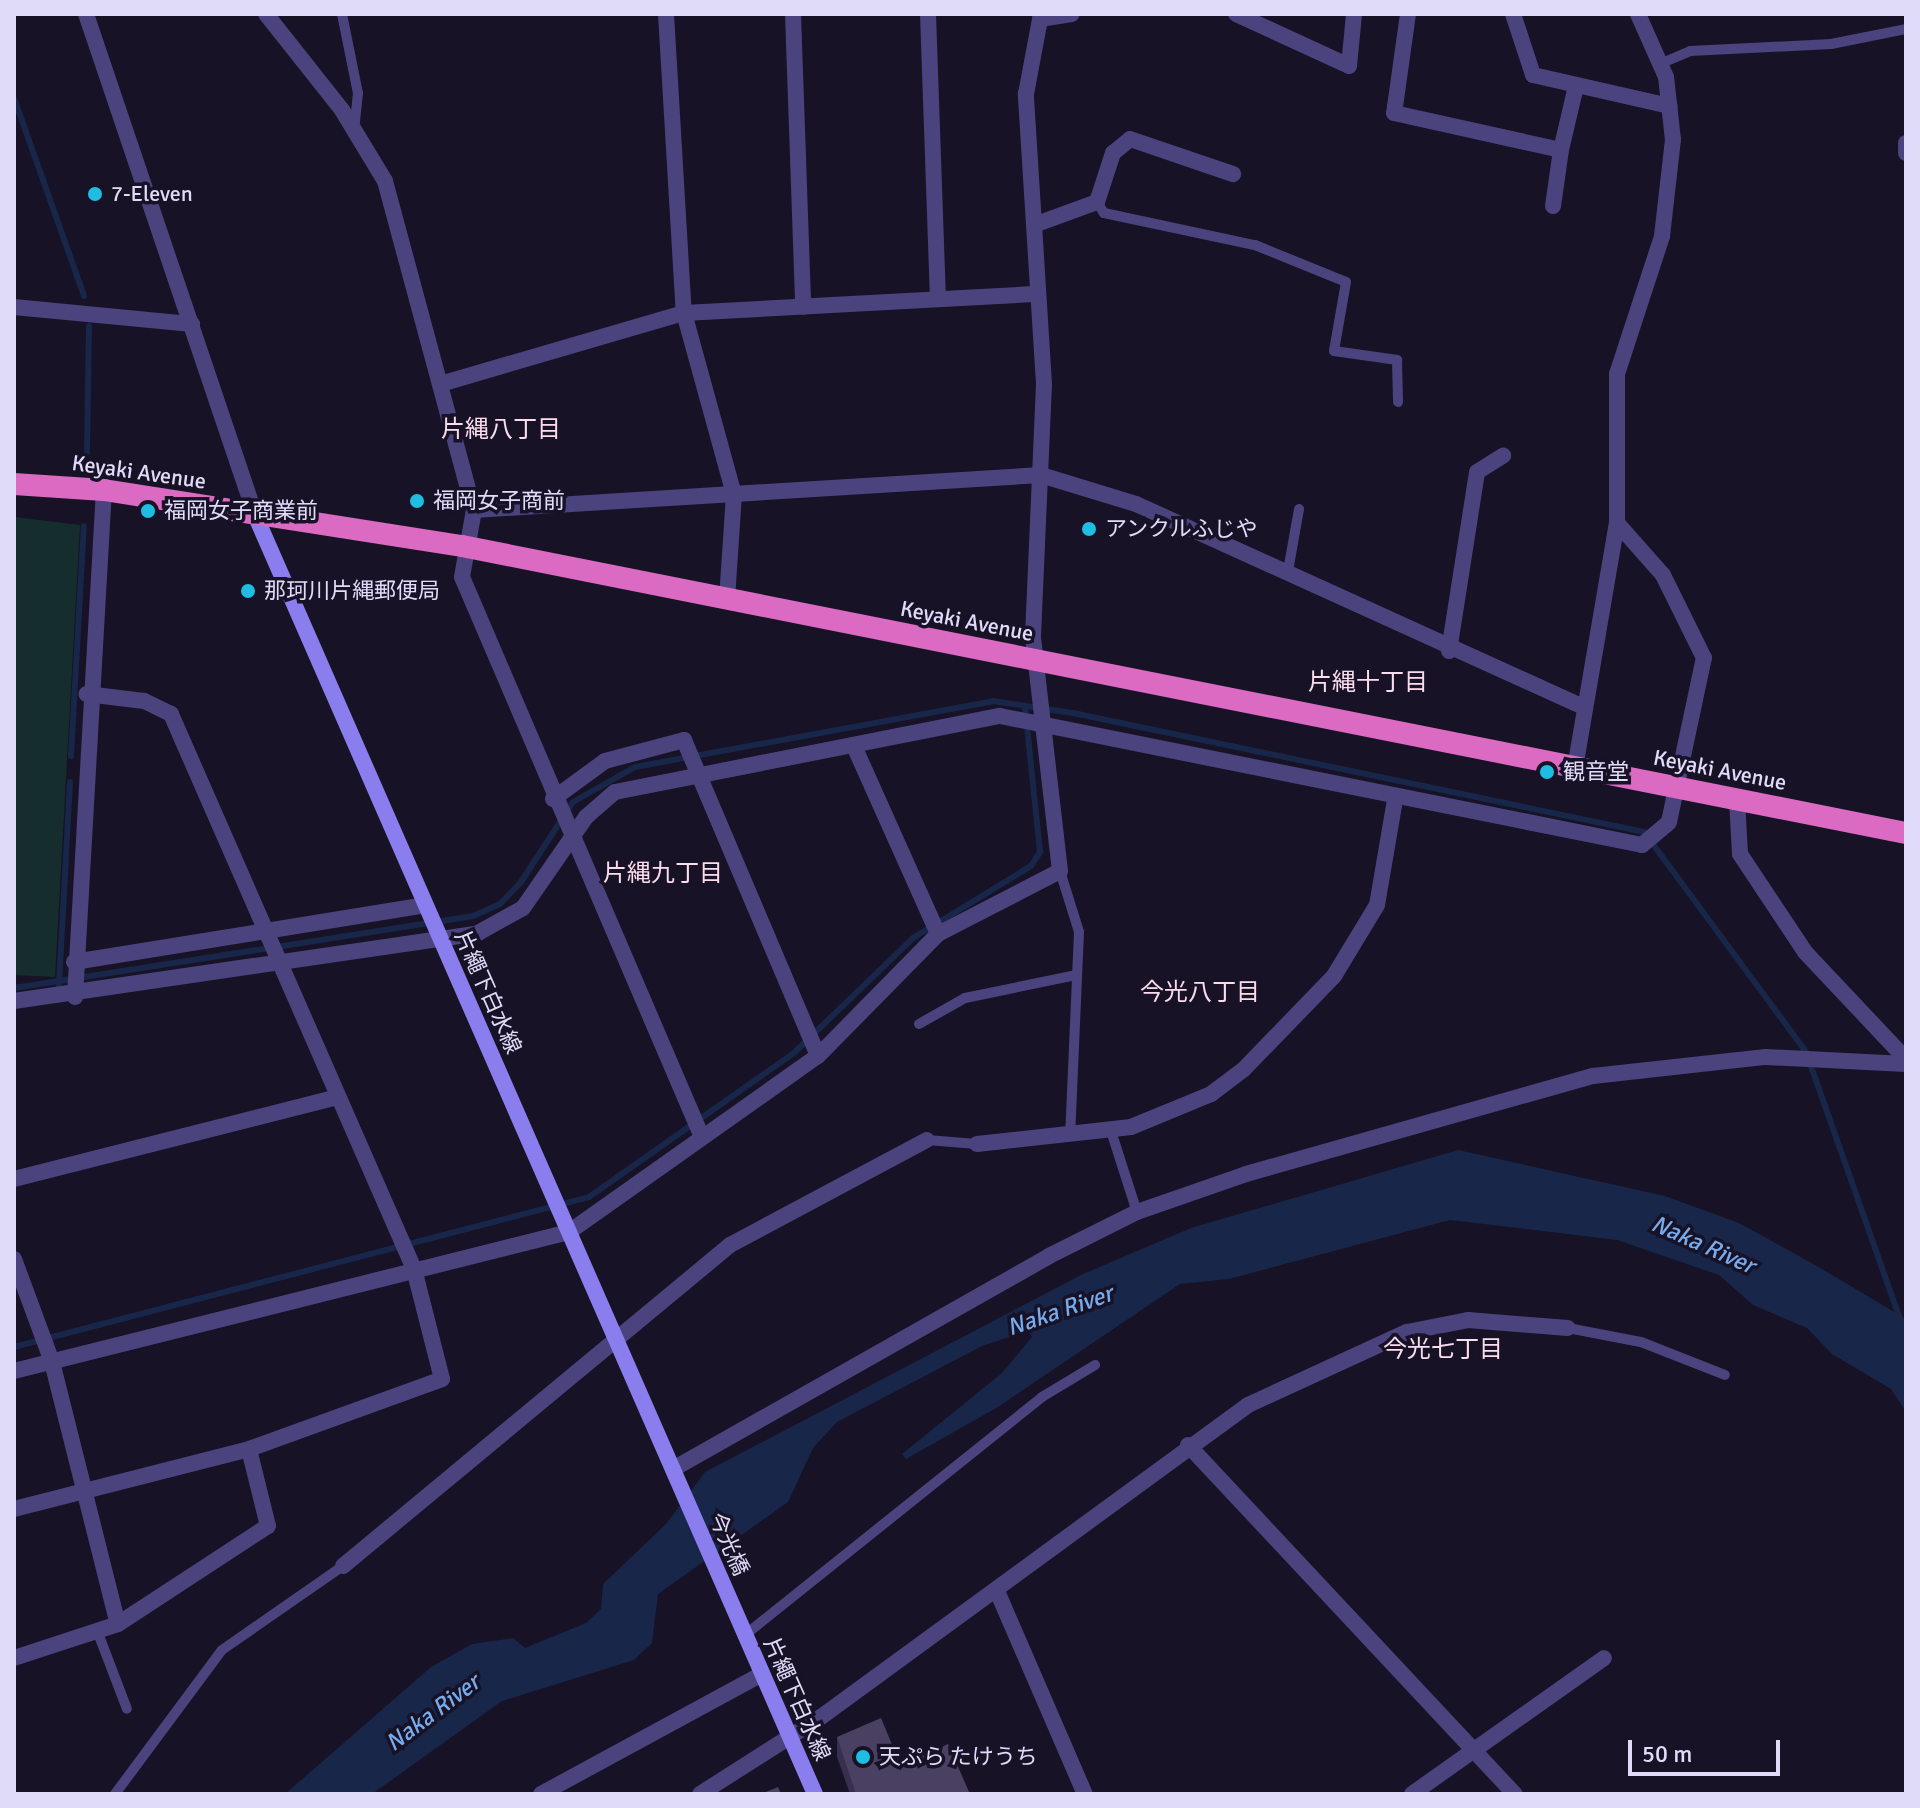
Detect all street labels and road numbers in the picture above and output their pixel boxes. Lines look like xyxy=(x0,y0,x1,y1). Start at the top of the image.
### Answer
street label: Keyaki Avenue xyxy=(70,450,208,494)
street label: Keyaki Avenue xyxy=(898,595,1036,647)
street label: Keyaki Avenue xyxy=(1651,744,1789,796)
street label: 片繩下白水線 xyxy=(449,926,527,1058)
street label: 今光橋 xyxy=(704,1508,754,1580)
street label: 片繩下白水線 xyxy=(758,1633,836,1765)

